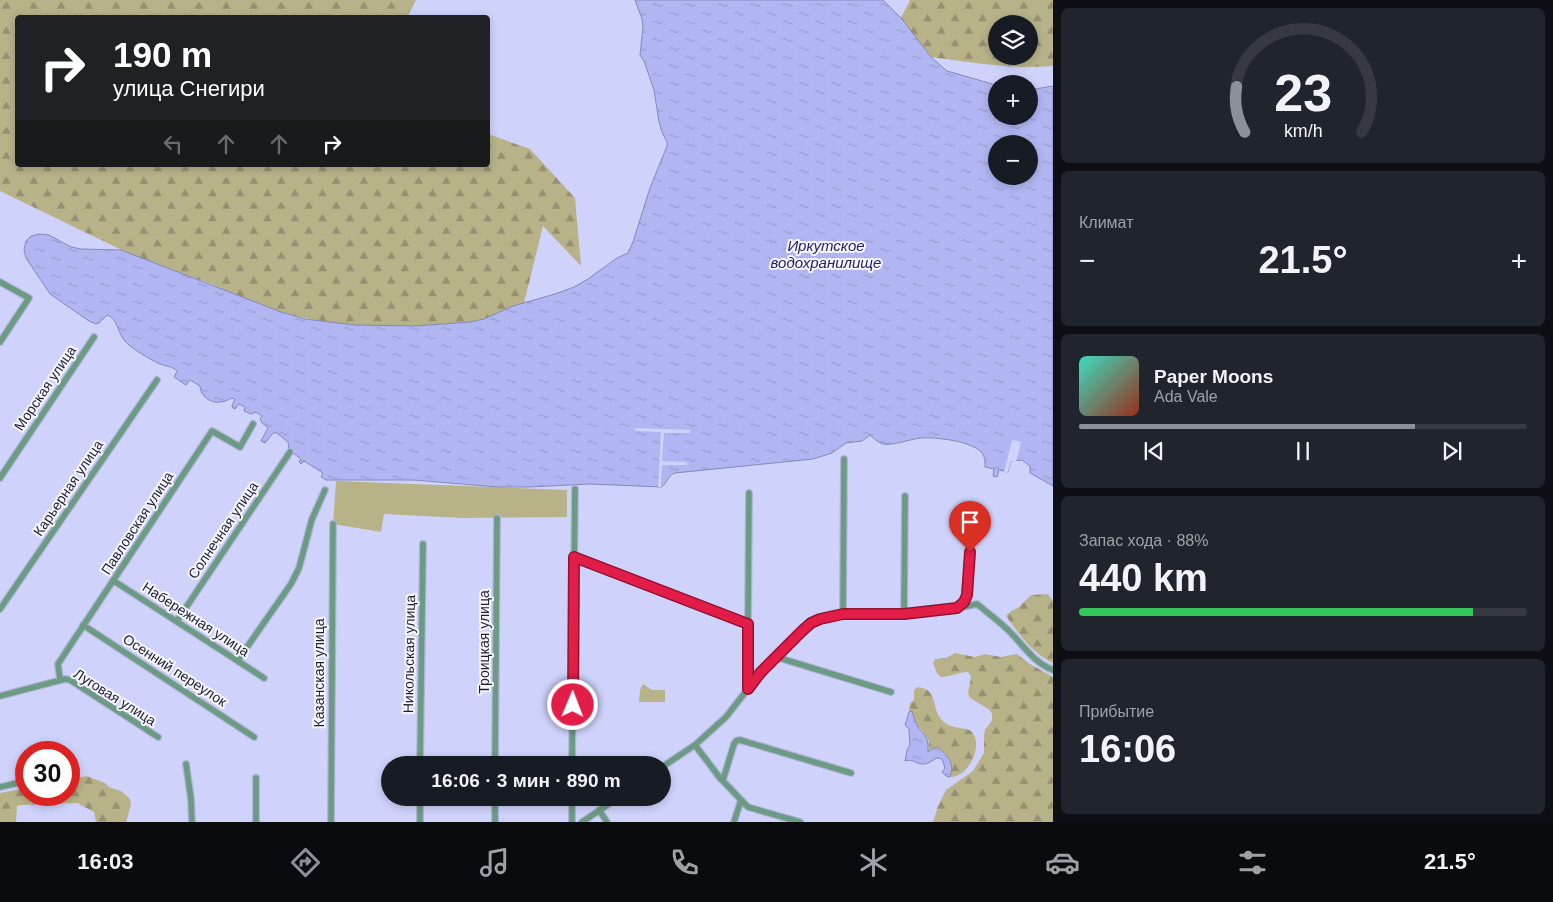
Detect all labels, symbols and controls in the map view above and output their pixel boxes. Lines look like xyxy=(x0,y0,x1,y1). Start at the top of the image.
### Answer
map controls xyxy=(988,15,1038,185)
button: layers xyxy=(988,15,1038,65)
icon: right xyxy=(30,35,95,100)
text: 190 m xyxy=(113,35,212,74)
text: 23 xyxy=(1274,64,1332,122)
button: + xyxy=(988,75,1038,125)
text: улица Снегири xyxy=(113,76,265,101)
text: km/h xyxy=(1284,121,1322,141)
icon: left xyxy=(159,130,187,158)
icon: ahead xyxy=(212,130,240,158)
icon: ahead xyxy=(265,130,293,158)
icon: right xyxy=(318,130,346,158)
button: − xyxy=(988,135,1038,185)
text: Климат xyxy=(1079,214,1133,231)
water label: Иркутское водохранилище xyxy=(771,237,881,271)
text: 21.5° xyxy=(1258,239,1348,281)
text: − xyxy=(1079,245,1095,276)
text: + xyxy=(1511,245,1527,276)
street label: Морская улица xyxy=(11,342,79,433)
text: Paper Moons xyxy=(1154,366,1273,387)
text: Ada Vale xyxy=(1154,388,1218,405)
street label: Карьерная улица xyxy=(30,437,106,539)
icon: previous xyxy=(1140,437,1168,465)
icon: pause xyxy=(1289,437,1317,465)
icon: next xyxy=(1438,437,1466,465)
street label: Павловская улица xyxy=(98,468,176,577)
street label: Солнечная улица xyxy=(185,478,262,582)
pin xyxy=(949,501,991,552)
icon: arrive xyxy=(956,508,984,536)
text: Запас хода · 88% xyxy=(1079,532,1208,549)
text: 440 km xyxy=(1079,557,1208,599)
street label: Набережная улица xyxy=(140,579,252,660)
street label: Троицкая улица xyxy=(476,590,492,694)
street label: Никольская улица xyxy=(400,594,418,713)
street label: Казанская улица xyxy=(311,618,327,727)
street label: Осенний переулок xyxy=(120,631,231,710)
street label: Луговая улица xyxy=(71,665,159,729)
position arrow xyxy=(546,678,598,730)
text: Прибытие xyxy=(1079,703,1154,720)
text: 16:06 xyxy=(1079,728,1176,770)
speed limit sign: 30 xyxy=(15,741,80,806)
text: 16:06 · 3 мин · 890 m xyxy=(431,770,621,791)
icon: directions xyxy=(288,845,323,880)
icon: music xyxy=(477,845,512,880)
icon: phone xyxy=(667,845,702,880)
icon: climate xyxy=(856,845,891,880)
icon: car xyxy=(1045,845,1080,880)
icon: filters xyxy=(1235,845,1270,880)
text: 16:03 xyxy=(77,849,133,874)
text: 21.5° xyxy=(1424,849,1476,874)

